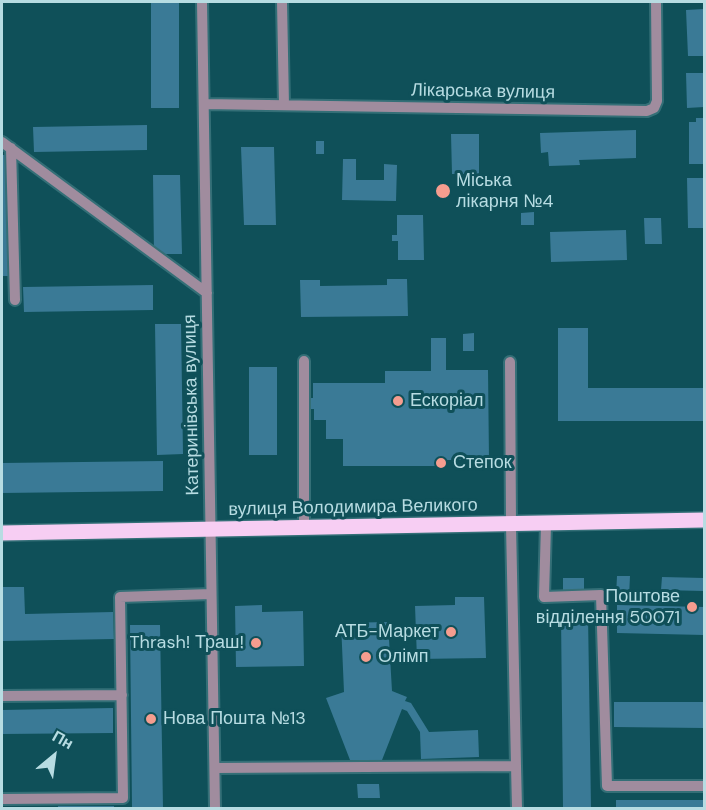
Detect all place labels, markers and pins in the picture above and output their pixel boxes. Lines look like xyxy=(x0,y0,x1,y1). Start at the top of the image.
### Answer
place label: Міська лікарня №4 xyxy=(456,170,554,213)
marker: Міська лікарня №4 xyxy=(434,182,452,200)
place label: Ескоріал xyxy=(410,390,483,412)
marker: Ескоріал xyxy=(391,394,405,408)
place label: Степок xyxy=(453,452,512,474)
marker: Степок xyxy=(434,456,448,470)
place label: Поштове відділення 50071 xyxy=(536,586,680,628)
marker: Поштове відділення 50071 xyxy=(685,600,699,614)
place label: АТБ-Маркет xyxy=(335,621,439,643)
marker: АТБ-Маркет xyxy=(444,625,458,639)
place label: Thrash! Траш! xyxy=(129,632,244,654)
marker: Thrash! Траш! xyxy=(249,636,263,650)
place label: Олімп xyxy=(378,646,428,668)
marker: Олімп xyxy=(359,650,373,664)
place label: Нова Пошта №13 xyxy=(163,708,306,730)
marker: Нова Пошта №13 xyxy=(144,712,158,726)

